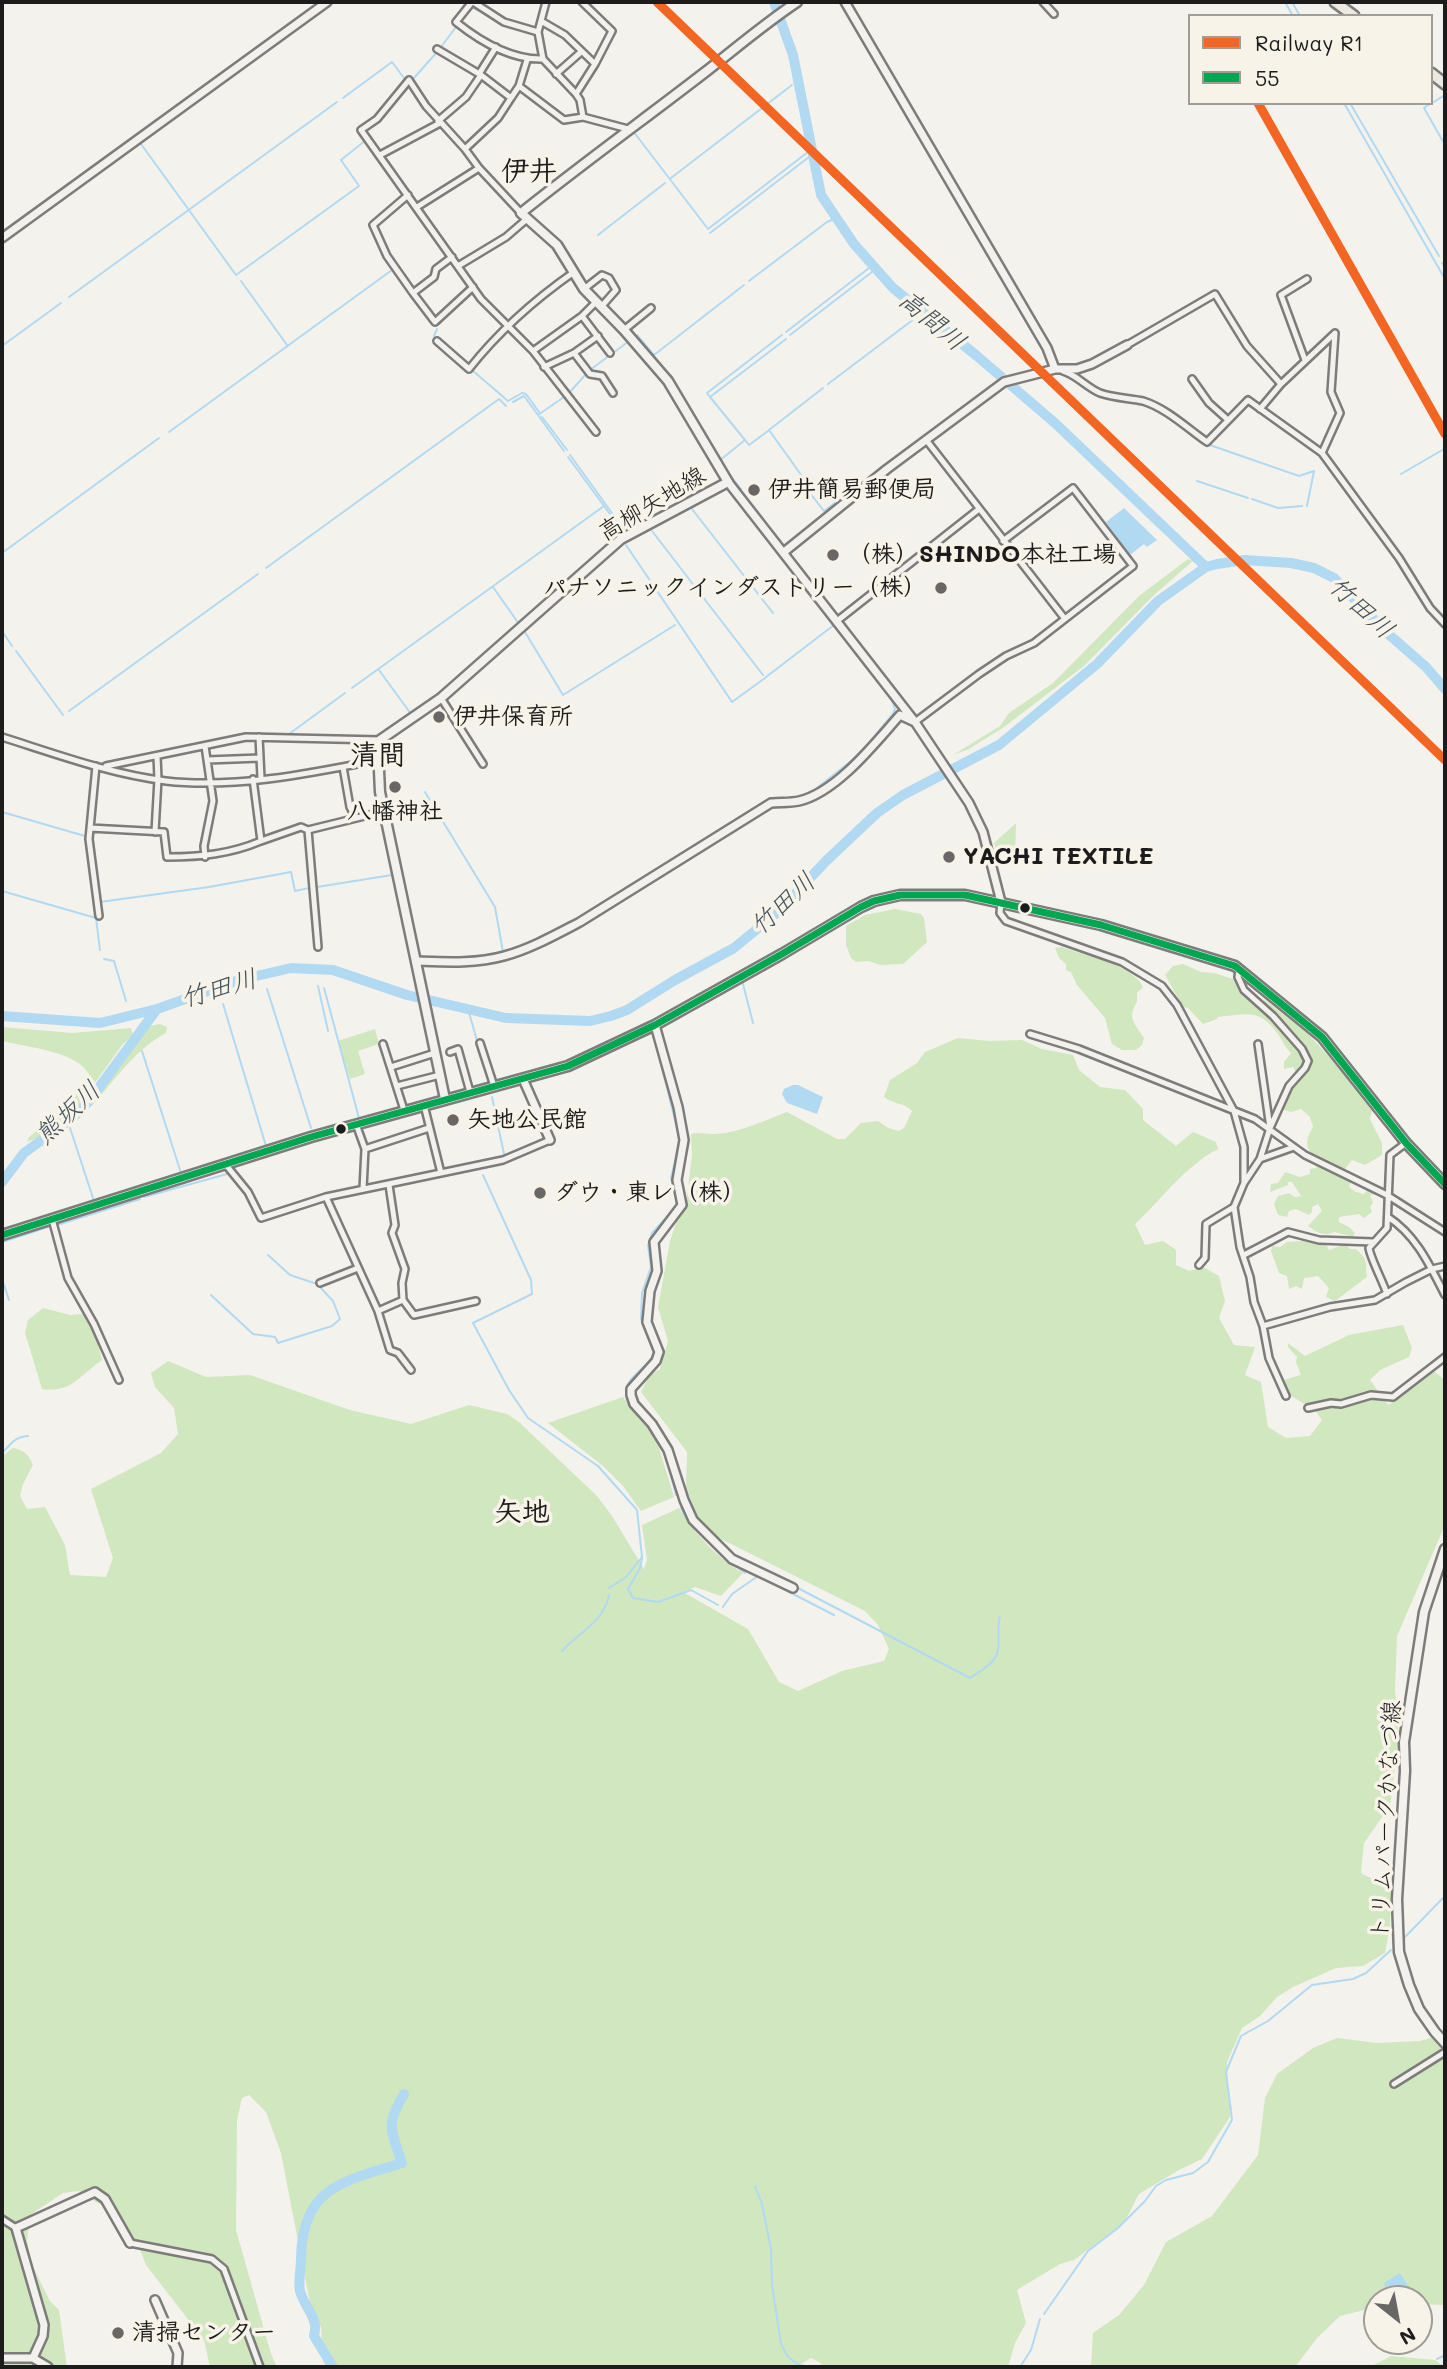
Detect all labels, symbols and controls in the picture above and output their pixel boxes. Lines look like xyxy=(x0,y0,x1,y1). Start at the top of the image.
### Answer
legend xyxy=(1188,14,1433,105)
text: Railway R1 xyxy=(1255,29,1363,56)
text: 55 xyxy=(1255,64,1280,91)
district label: 伊井 xyxy=(501,154,557,188)
water label: 高間川 xyxy=(892,284,972,358)
street label: 高柳矢地線 xyxy=(593,461,711,547)
place label: 伊井簡易郵便局 xyxy=(768,476,936,504)
marker: 伊井簡易郵便局 xyxy=(746,482,762,498)
place label: （株）SHINDO本社工場 xyxy=(847,541,1116,569)
marker: （株）SHINDO本社工場 xyxy=(825,547,841,563)
water label: 竹田川 xyxy=(1322,570,1400,646)
place label: パナソニックインダストリー（株） xyxy=(543,574,927,602)
marker: パナソニックインダストリー（株） xyxy=(933,580,949,596)
place label: 伊井保育所 xyxy=(453,703,573,731)
marker: 伊井保育所 xyxy=(431,709,447,725)
district label: 清間 xyxy=(350,738,406,772)
marker: 八幡神社 xyxy=(387,779,403,795)
place label: 八幡神社 xyxy=(347,798,443,826)
place label: YACHI TEXTILE xyxy=(963,843,1154,871)
marker: YACHI TEXTILE xyxy=(941,849,957,865)
water label: 竹田川 xyxy=(744,866,822,942)
unlabelled marker xyxy=(1018,901,1032,915)
water label: 竹田川 xyxy=(177,963,261,1015)
water label: 熊坂川 xyxy=(29,1075,107,1151)
place label: 矢地公民館 xyxy=(467,1106,587,1134)
marker: 矢地公民館 xyxy=(445,1112,461,1128)
unlabelled marker xyxy=(334,1122,348,1136)
place label: ダウ・東レ（株） xyxy=(554,1179,746,1207)
marker: ダウ・東レ（株） xyxy=(532,1185,548,1201)
district label: 矢地 xyxy=(494,1495,550,1529)
street label: トリムパークかなづ線 xyxy=(1365,1699,1407,1941)
north arrow xyxy=(1363,2285,1433,2355)
place label: 清掃センター xyxy=(132,2319,276,2347)
text: N xyxy=(1395,2322,1421,2351)
marker: 清掃センター xyxy=(110,2325,126,2341)

